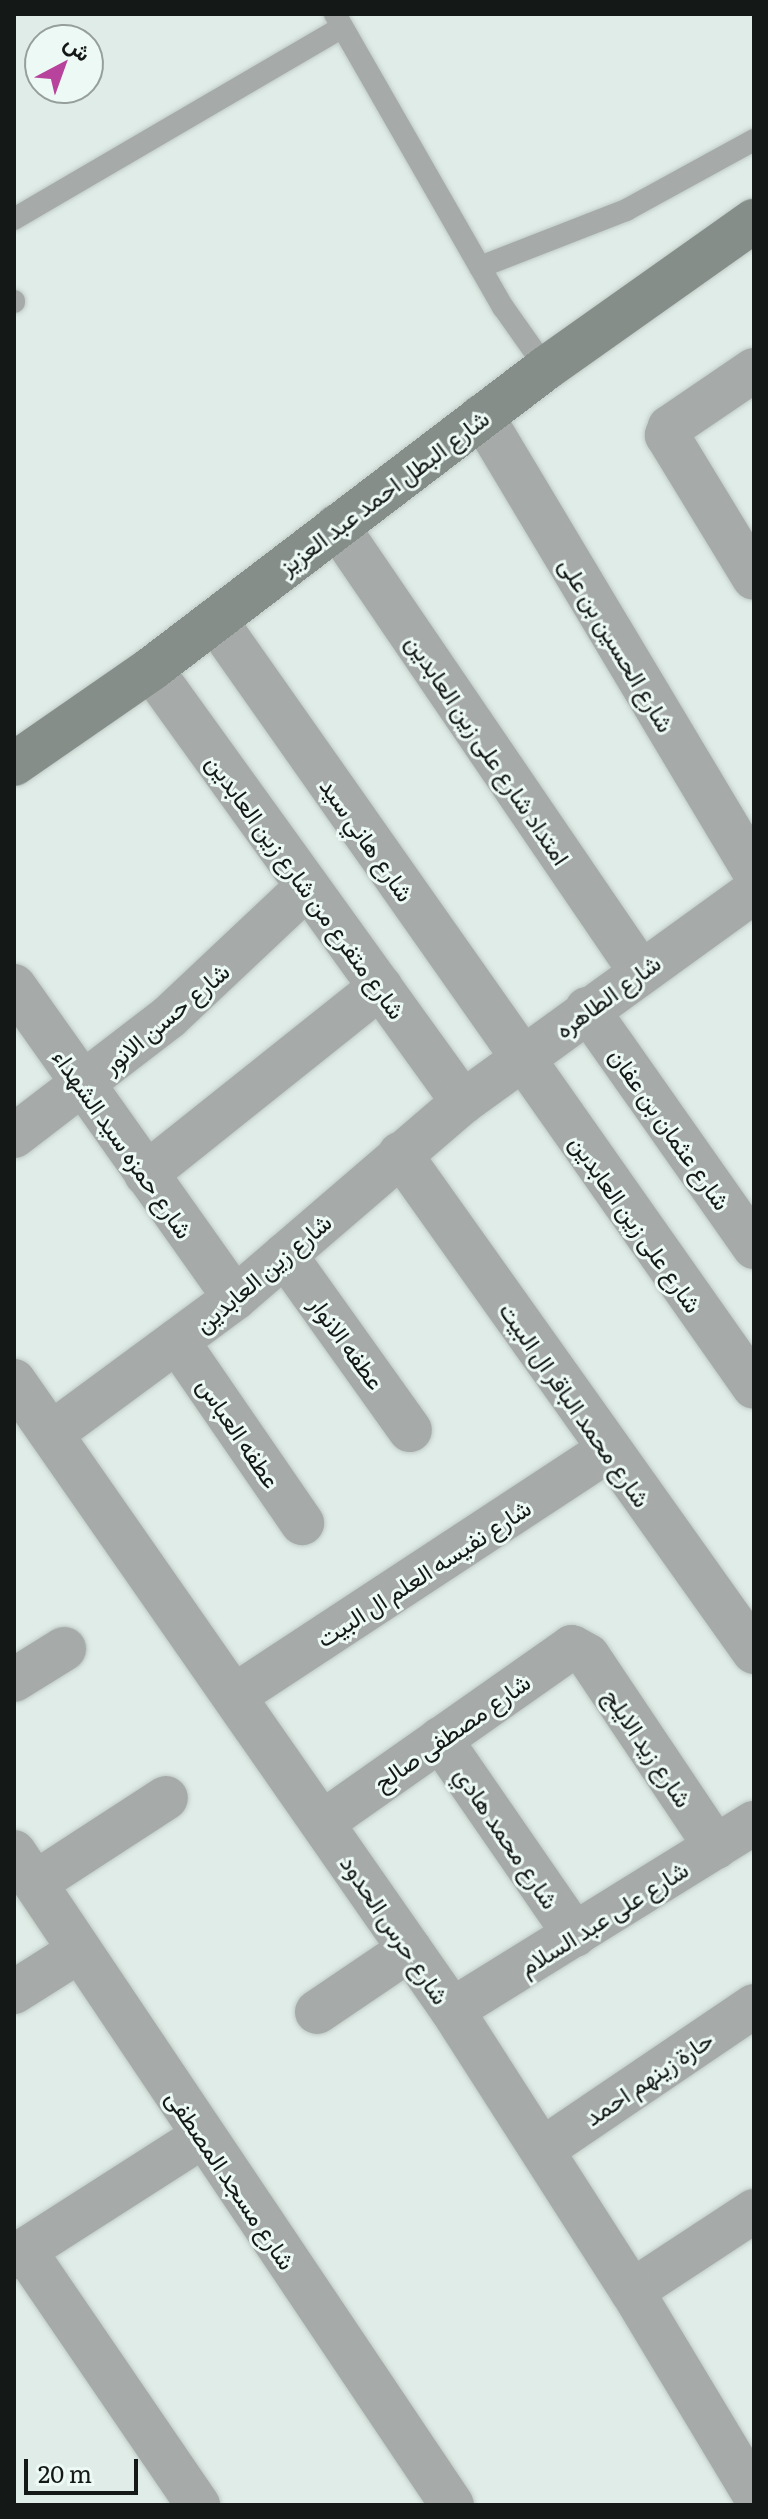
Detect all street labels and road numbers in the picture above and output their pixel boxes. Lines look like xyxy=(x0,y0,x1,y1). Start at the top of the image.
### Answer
street label: شارع البطل احمد عبد العزيز xyxy=(272,403,494,579)
street label: شارع الحسين بن على xyxy=(554,551,682,737)
street label: امتداد شارع على زين العابدين xyxy=(401,628,577,870)
street label: شارع متفرع من شارع زين العابدين xyxy=(201,748,413,1024)
street label: شارع هاني سيد xyxy=(315,772,421,906)
street label: شارع الطاهره xyxy=(549,947,665,1043)
street label: شارع حسن الانور xyxy=(96,956,234,1078)
street label: شارع عثمان بن عفان xyxy=(604,1041,738,1215)
street label: شارع حمزه سيد الشهداء xyxy=(48,1043,200,1243)
street label: شارع على زين العابدين xyxy=(565,1129,709,1317)
street label: شارع زين العابدين xyxy=(188,1206,336,1338)
street label: عطفه الانوار xyxy=(304,1290,392,1394)
street label: شارع محمد الباقر ال البيت xyxy=(494,1296,658,1512)
street label: عطفه العباس xyxy=(193,1371,287,1493)
street label: شارع نفيسه العلم ال البيت xyxy=(311,1492,535,1652)
street label: شارع مصطفى صالح xyxy=(367,1666,535,1796)
street label: شارع زيد الايلج xyxy=(599,1682,699,1812)
street label: شارع محمد هادي xyxy=(450,1761,566,1913)
street label: شارع حرس الحدود xyxy=(336,1849,456,2009)
street label: شارع على عبد السلام xyxy=(513,1854,693,1980)
street label: حارة زينهم احمد xyxy=(578,2024,718,2130)
street label: شارع مسجد المصطفى xyxy=(161,2084,303,2274)

